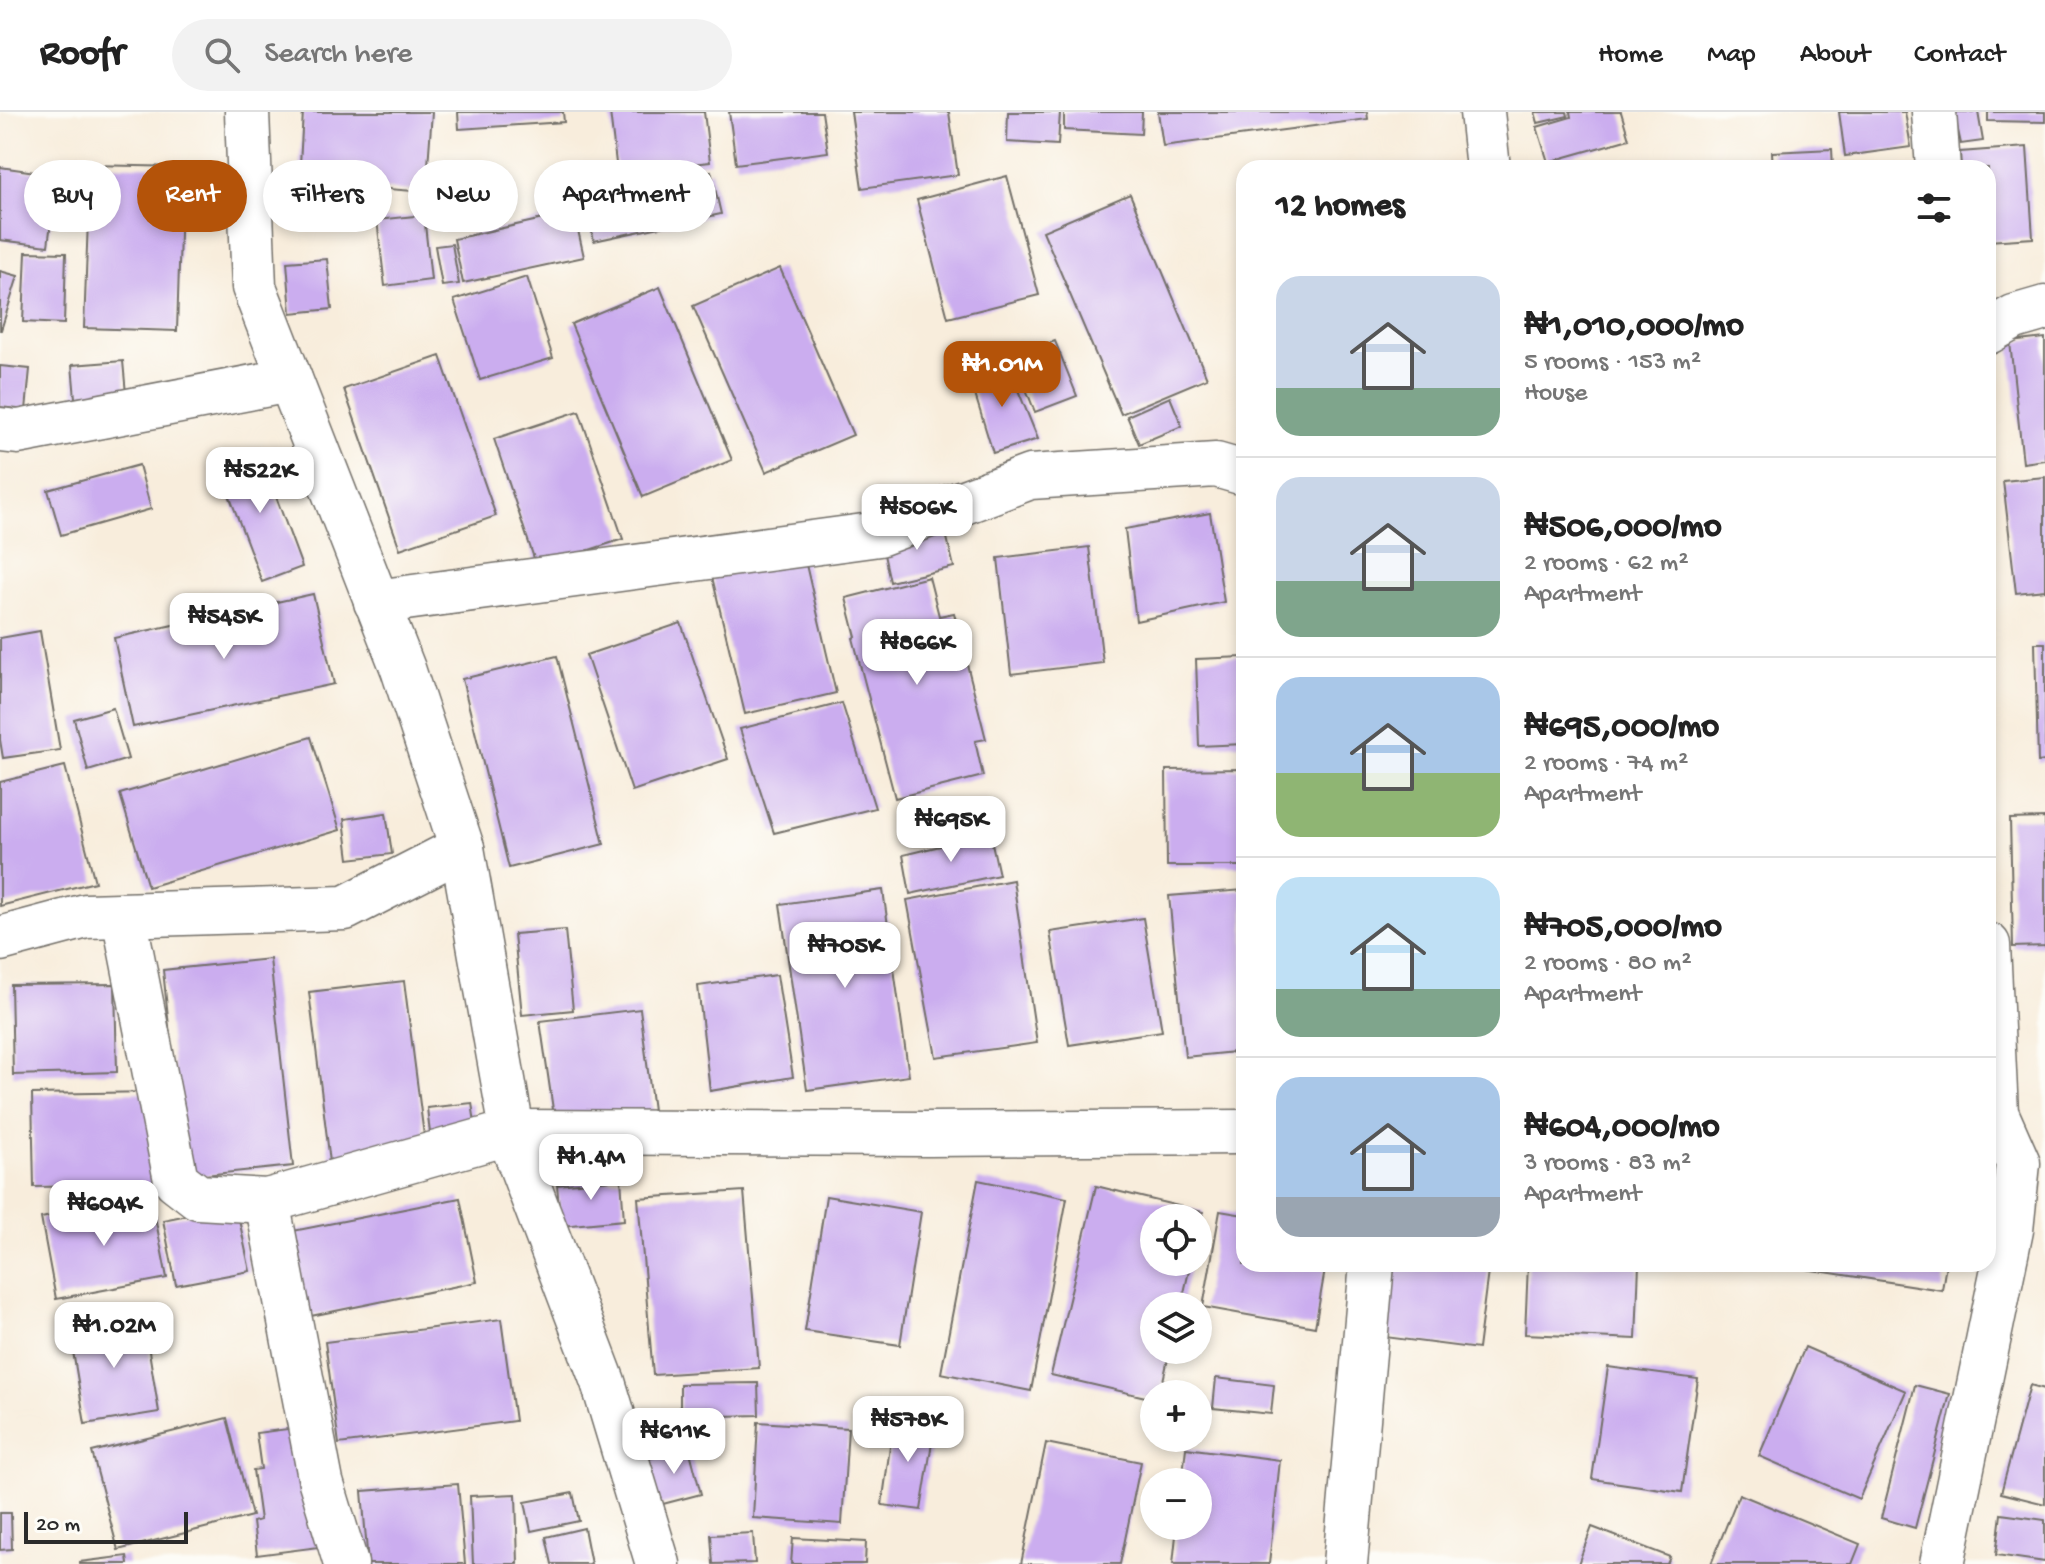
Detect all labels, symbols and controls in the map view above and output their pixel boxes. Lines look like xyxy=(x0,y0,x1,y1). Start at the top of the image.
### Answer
search box xyxy=(172,19,732,91)
text: Roofr xyxy=(40,33,124,77)
icon: search xyxy=(200,33,244,77)
text: Search here xyxy=(264,38,412,73)
text: Home xyxy=(1598,39,1663,72)
text: Map xyxy=(1707,39,1756,72)
text: About xyxy=(1800,39,1870,72)
text: Contact xyxy=(1914,39,2005,72)
chip: Buy xyxy=(24,160,121,232)
chip: Rent xyxy=(137,160,247,232)
chip: Filters xyxy=(263,160,392,232)
chip: New xyxy=(408,160,518,232)
chip: Apartment xyxy=(534,160,716,232)
icon: filters xyxy=(1912,186,1956,230)
text: 12 homes xyxy=(1276,188,1405,228)
icon: home xyxy=(1340,308,1436,404)
text: ₦1,010,000/mo xyxy=(1524,308,1744,348)
pin: ₦1.01M xyxy=(937,341,1067,409)
text: 5 rooms · 153 m² xyxy=(1524,348,1701,379)
text: ₦1.01M xyxy=(962,351,1042,382)
text: House xyxy=(1524,379,1588,410)
pin: ₦522K xyxy=(204,447,316,515)
text: ₦522K xyxy=(224,457,296,488)
pin: ₦506K xyxy=(861,484,973,552)
text: ₦506K xyxy=(880,494,954,525)
icon: home xyxy=(1340,509,1436,605)
text: ₦506,000/mo xyxy=(1524,509,1722,549)
text: 2 rooms · 62 m² xyxy=(1524,549,1688,580)
text: Apartment xyxy=(1524,580,1641,611)
pin: ₦545K xyxy=(168,593,280,661)
text: ₦545K xyxy=(188,603,260,634)
pin: ₦866K xyxy=(861,619,973,687)
text: ₦866K xyxy=(880,629,954,660)
icon: home xyxy=(1340,709,1436,805)
text: ₦695,000/mo xyxy=(1524,709,1719,749)
text: 2 rooms · 74 m² xyxy=(1524,749,1688,780)
text: Apartment xyxy=(1524,780,1641,811)
pin: ₦695K xyxy=(895,796,1007,864)
text: ₦695K xyxy=(915,806,987,837)
icon: home xyxy=(1340,909,1436,1005)
text: ₦705,000/mo xyxy=(1524,909,1722,949)
pin: ₦705K xyxy=(789,922,901,990)
text: ₦705K xyxy=(807,932,883,963)
text: 2 rooms · 80 m² xyxy=(1524,949,1692,980)
text: Apartment xyxy=(1524,980,1641,1011)
icon: home xyxy=(1340,1109,1436,1205)
text: ₦604,000/mo xyxy=(1524,1109,1720,1149)
pin: ₦1.4M xyxy=(535,1134,647,1202)
text: ₦1.4M xyxy=(557,1144,625,1175)
text: 3 rooms · 83 m² xyxy=(1524,1149,1691,1180)
pin: ₦604K xyxy=(48,1180,160,1248)
text: Apartment xyxy=(1524,1180,1641,1211)
text: ₦604K xyxy=(67,1190,141,1221)
map controls xyxy=(1140,1204,1212,1540)
button: locate xyxy=(1140,1204,1212,1276)
button: layers xyxy=(1140,1292,1212,1364)
pin: ₦1.02M xyxy=(49,1302,179,1370)
text: ₦1.02M xyxy=(73,1312,156,1343)
button: + xyxy=(1140,1380,1212,1452)
pin: ₦578K xyxy=(852,1396,964,1464)
text: ₦578K xyxy=(871,1406,945,1437)
pin: ₦611K xyxy=(618,1408,730,1476)
text: ₦611K xyxy=(640,1418,708,1449)
button: − xyxy=(1140,1468,1212,1540)
scale bar xyxy=(24,1508,188,1544)
text: 20 m xyxy=(36,1513,80,1539)

